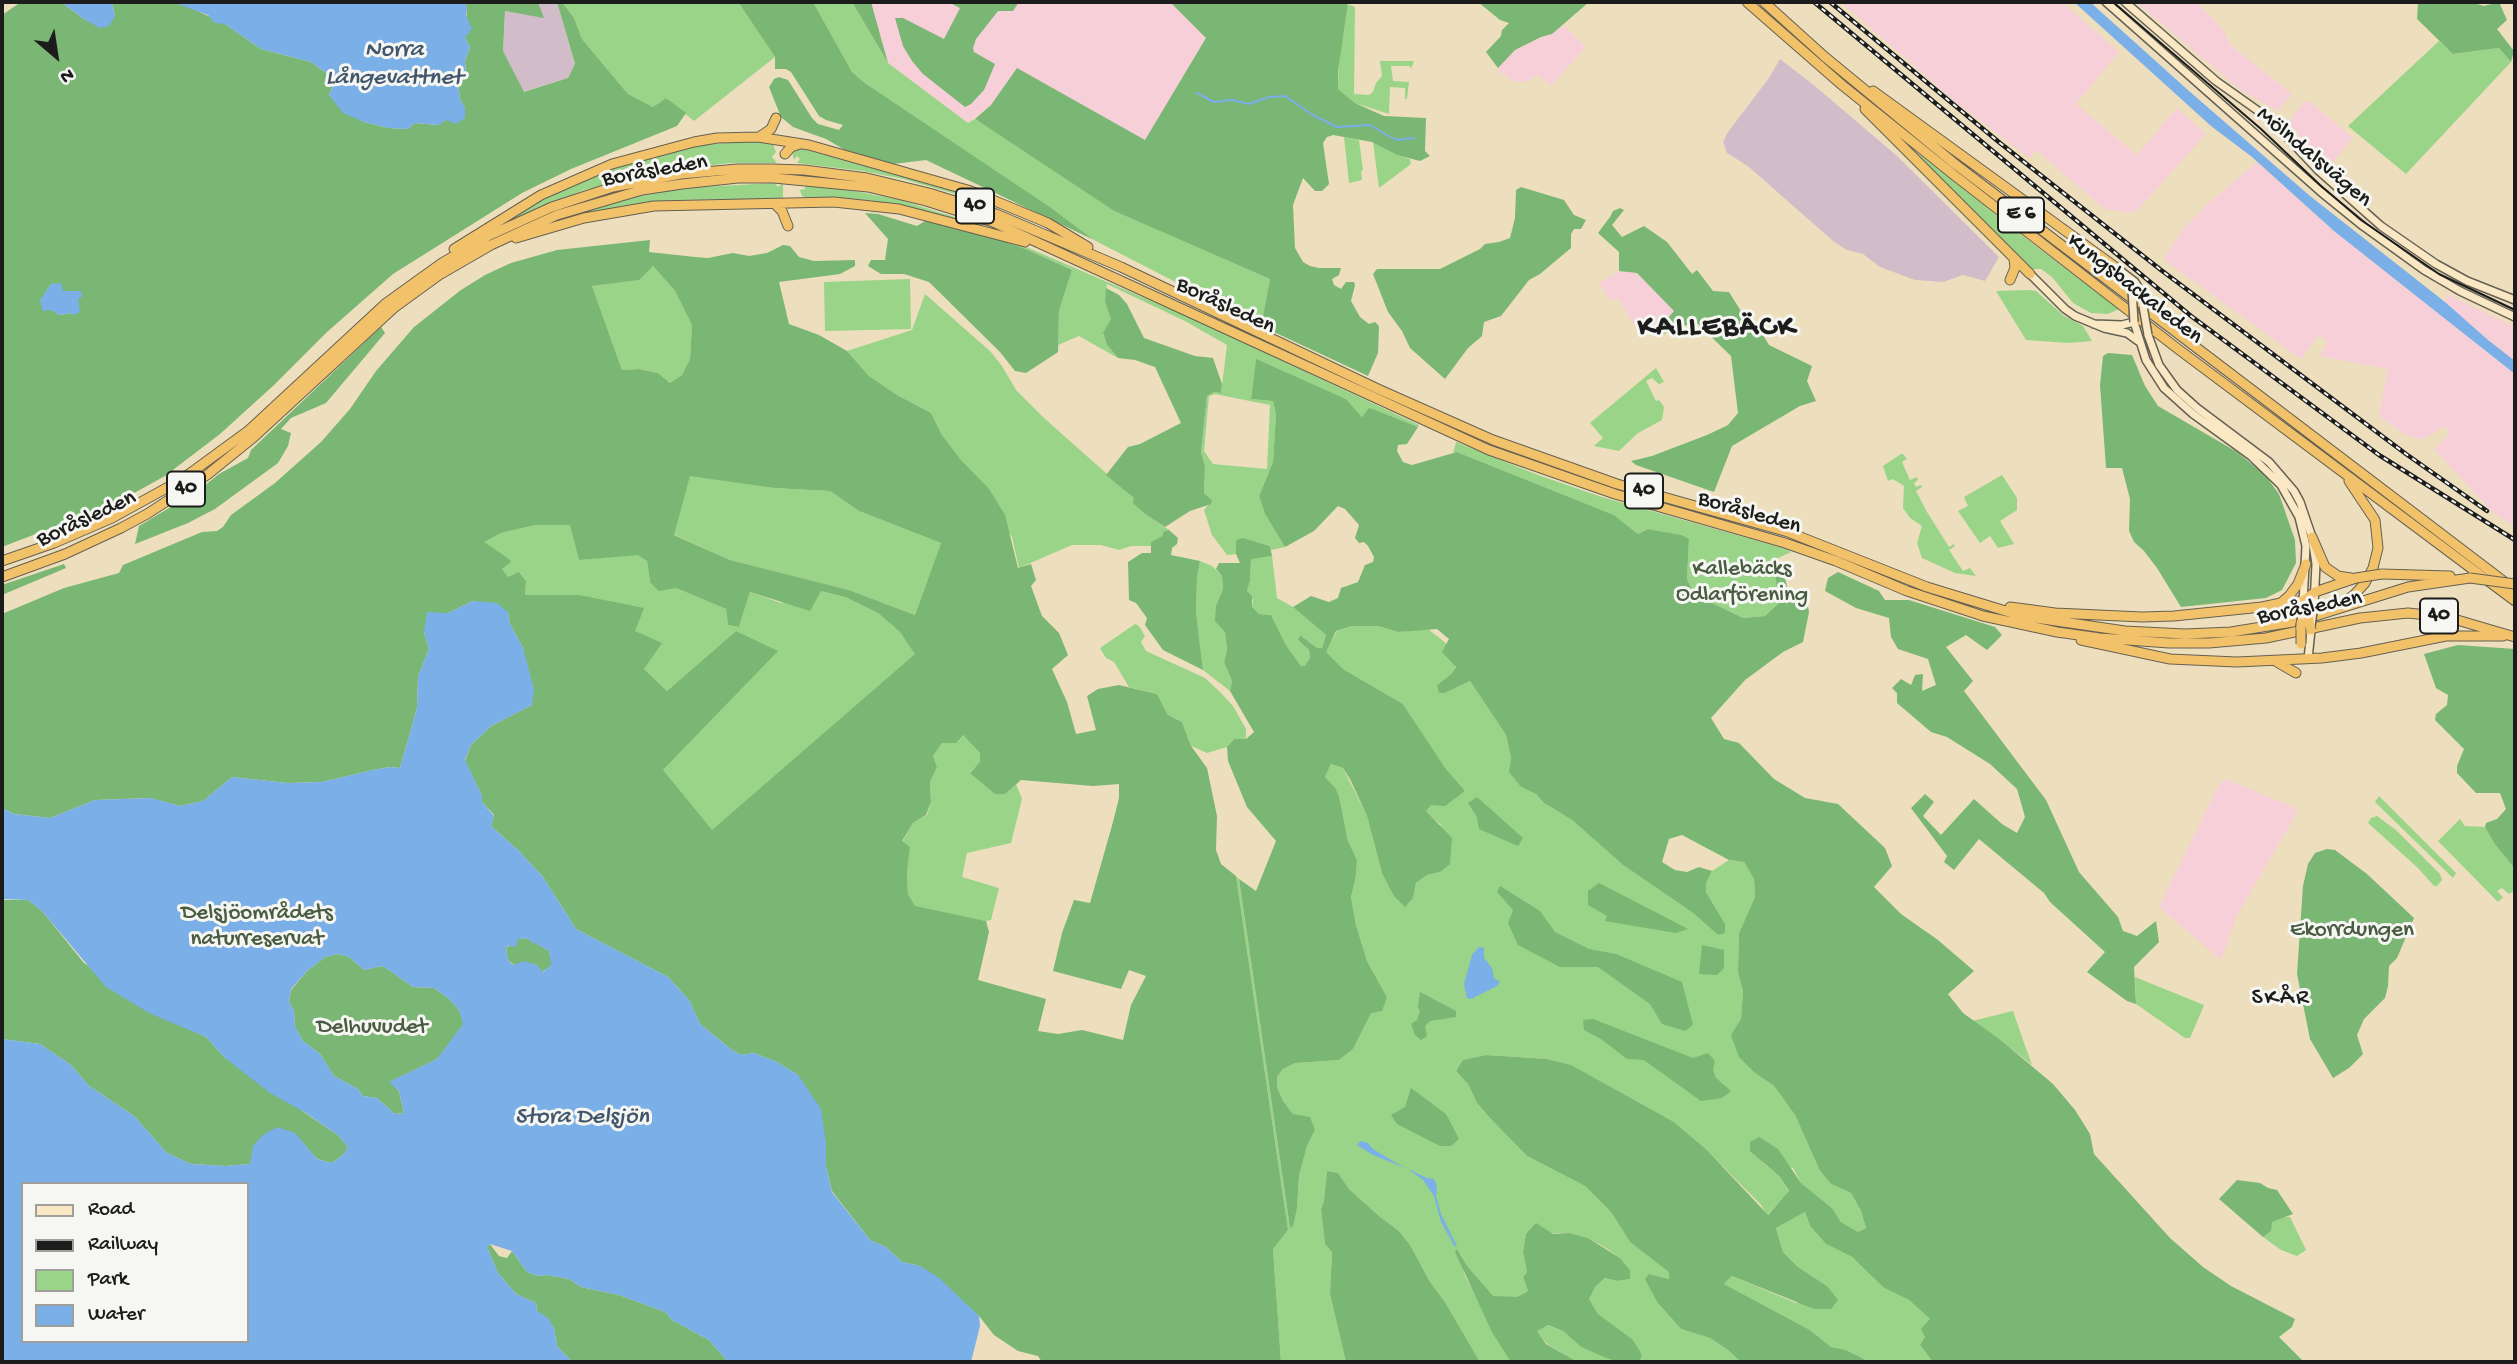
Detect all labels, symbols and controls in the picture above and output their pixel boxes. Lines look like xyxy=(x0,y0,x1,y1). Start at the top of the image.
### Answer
north arrow xyxy=(21,21,91,91)
water label: Norra Långevattnet xyxy=(326,37,462,93)
text: N xyxy=(55,62,77,88)
street label: Mölndalsvägen xyxy=(2250,102,2376,214)
street label: Boråsleden xyxy=(600,149,710,195)
road number: 40 xyxy=(956,188,994,224)
road number: E 6 xyxy=(1998,198,2044,232)
street label: Kungsbackaleden xyxy=(2061,228,2207,352)
street label: Boråsleden xyxy=(1171,272,1279,342)
district label: KALLEBÄCK xyxy=(1639,311,1795,347)
road number: 40 xyxy=(167,472,205,506)
road number: 40 xyxy=(1625,474,1663,508)
street label: Boråsleden xyxy=(33,485,141,555)
street label: Boråsleden xyxy=(1694,486,1804,542)
park label: Kallebäcks Odlarförening xyxy=(1676,556,1808,610)
street label: Boråsleden xyxy=(2255,585,2365,633)
road number: 40 xyxy=(2420,598,2458,634)
park label: Delsjöområdets naturreservat xyxy=(181,900,333,954)
park label: Ekorrdungen xyxy=(2290,917,2414,945)
district label: SKÅR xyxy=(2252,985,2310,1013)
park label: Delhuvudet xyxy=(317,1014,427,1042)
water label: Stora Delsjön xyxy=(515,1104,649,1132)
legend xyxy=(21,1182,248,1343)
text: Road xyxy=(88,1198,134,1223)
text: Railway xyxy=(88,1233,158,1258)
text: Park xyxy=(88,1268,128,1293)
text: Water xyxy=(88,1303,144,1328)

